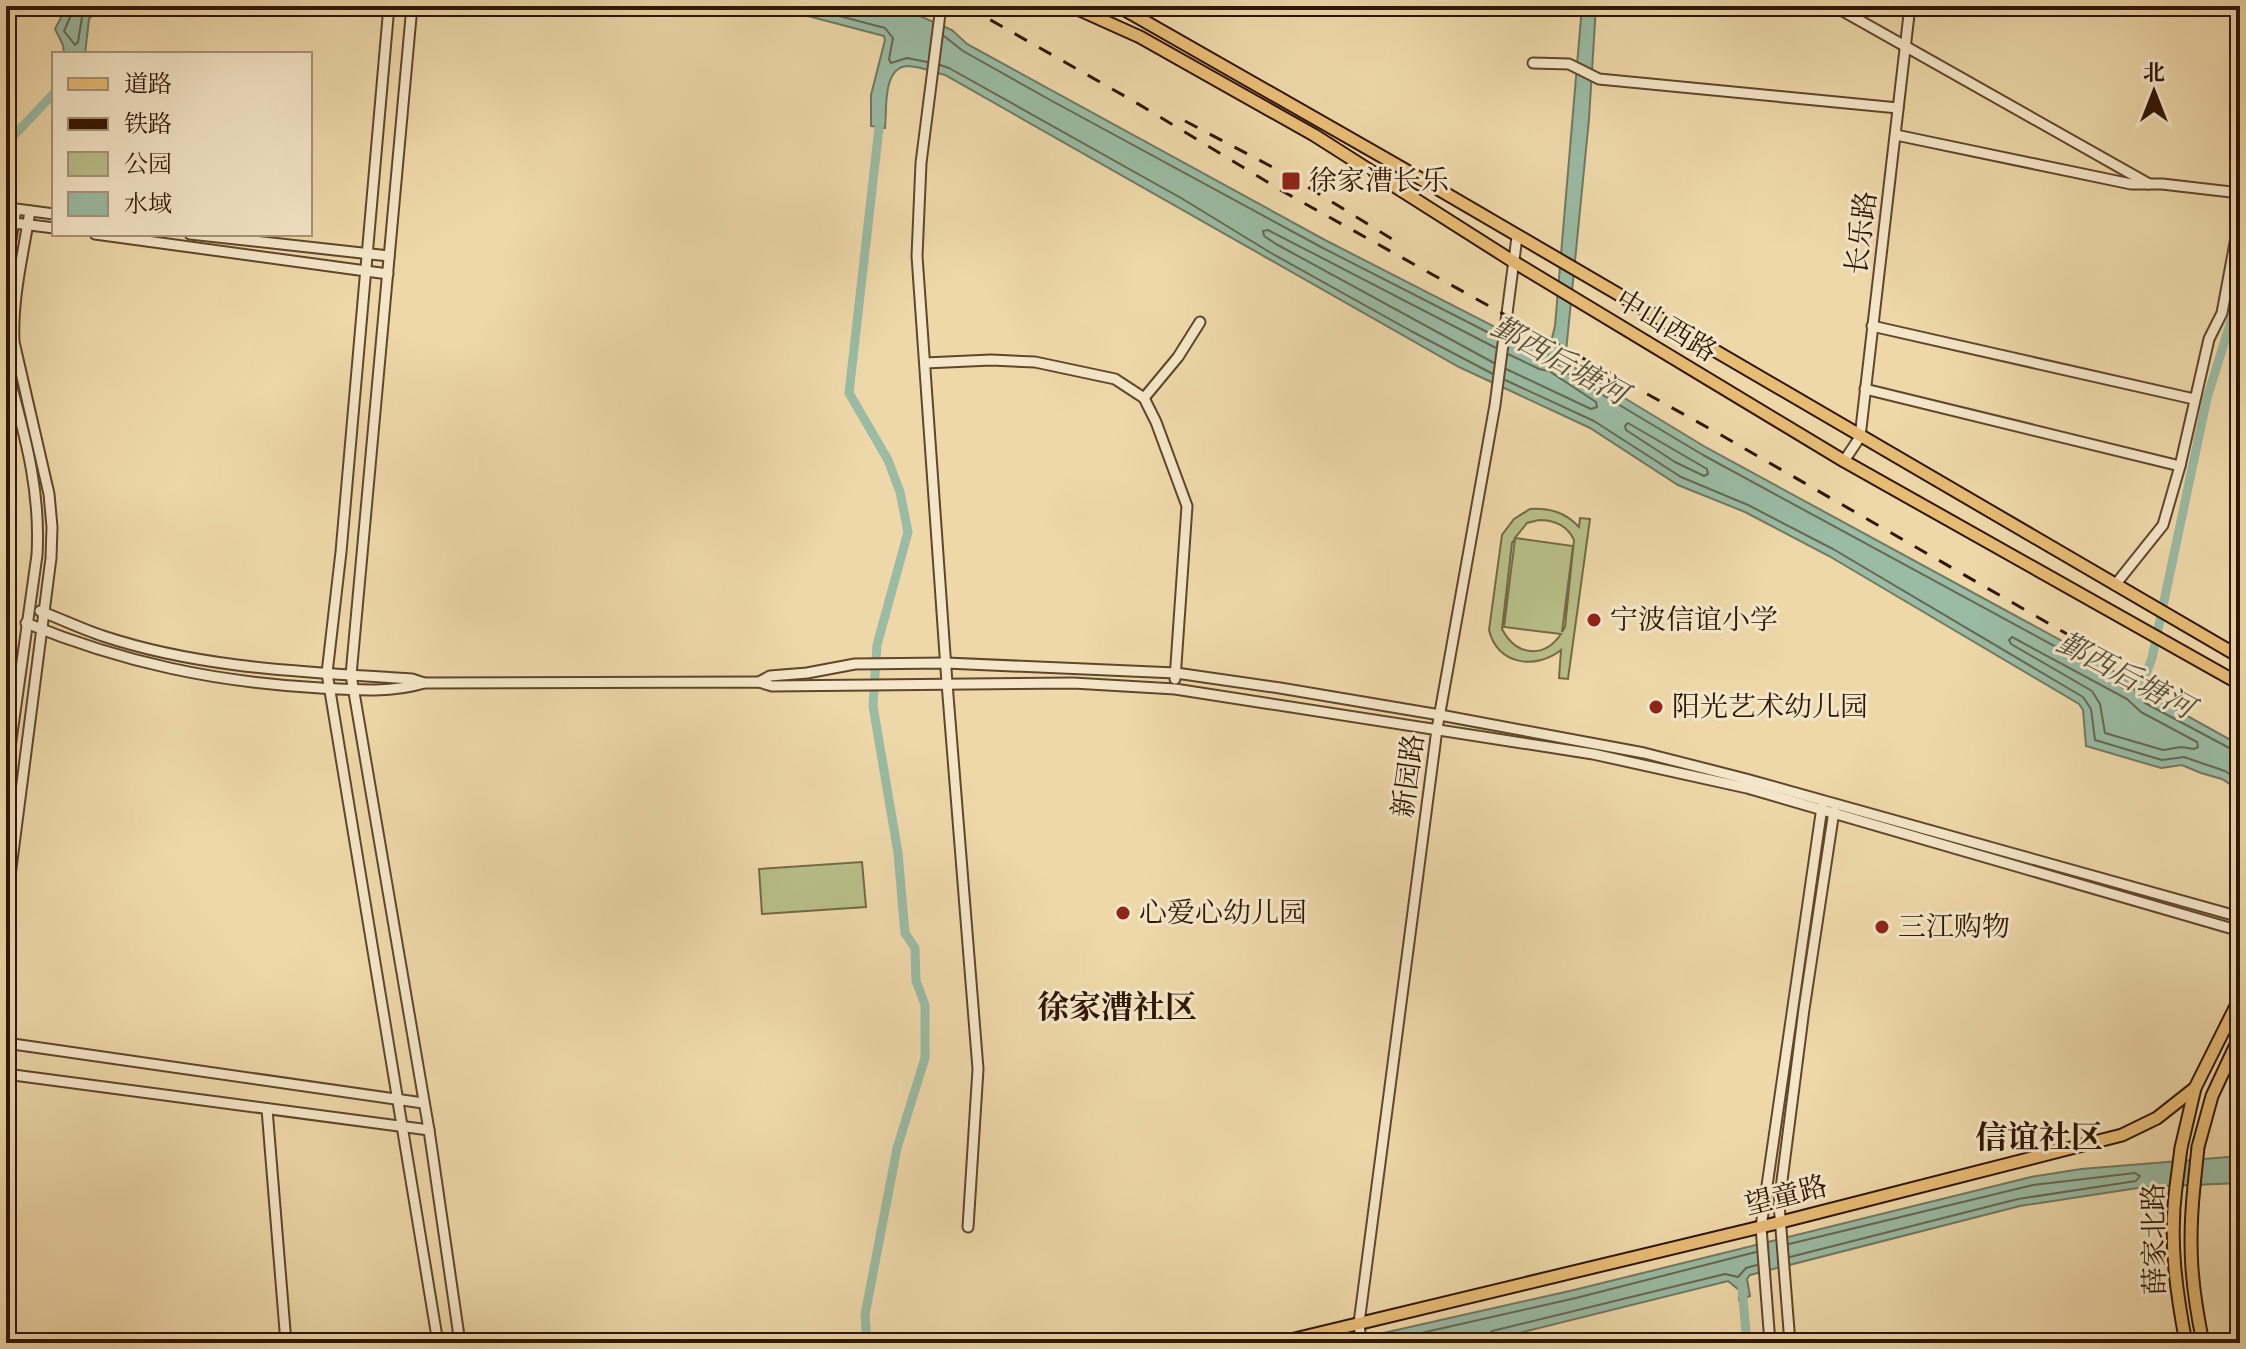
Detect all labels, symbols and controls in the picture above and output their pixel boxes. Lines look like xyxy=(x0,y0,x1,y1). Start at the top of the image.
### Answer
legend xyxy=(52,52,312,236)
north arrow xyxy=(2114,52,2194,132)
text: 北 xyxy=(2143,60,2165,87)
text: 道路 xyxy=(124,70,172,100)
text: 铁路 xyxy=(124,110,172,140)
text: 公园 xyxy=(124,150,172,180)
place label: 徐家漕长乐 xyxy=(1309,164,1449,199)
marker: 徐家漕长乐 xyxy=(1280,170,1302,192)
street label: 长乐路 xyxy=(1840,189,1884,277)
text: 水域 xyxy=(124,190,172,220)
street label: 中山西路 xyxy=(1609,282,1723,370)
water label: 鄞西后塘河 xyxy=(1484,308,1638,416)
place label: 宁波信谊小学 xyxy=(1610,603,1778,638)
marker: 宁波信谊小学 xyxy=(1585,611,1603,629)
water label: 鄞西后塘河 xyxy=(2050,624,2205,730)
place label: 阳光艺术幼儿园 xyxy=(1672,690,1868,725)
marker: 阳光艺术幼儿园 xyxy=(1647,698,1665,716)
street label: 新园路 xyxy=(1386,732,1432,820)
place label: 心爱心幼儿园 xyxy=(1139,896,1307,931)
marker: 心爱心幼儿园 xyxy=(1114,904,1132,922)
place label: 三江购物 xyxy=(1898,910,2010,945)
marker: 三江购物 xyxy=(1873,918,1891,936)
district label: 徐家漕社区 xyxy=(1037,988,1197,1028)
district label: 信谊社区 xyxy=(1975,1118,2103,1158)
street label: 望童路 xyxy=(1741,1169,1831,1223)
street label: 薛家北路 xyxy=(2137,1183,2173,1295)

